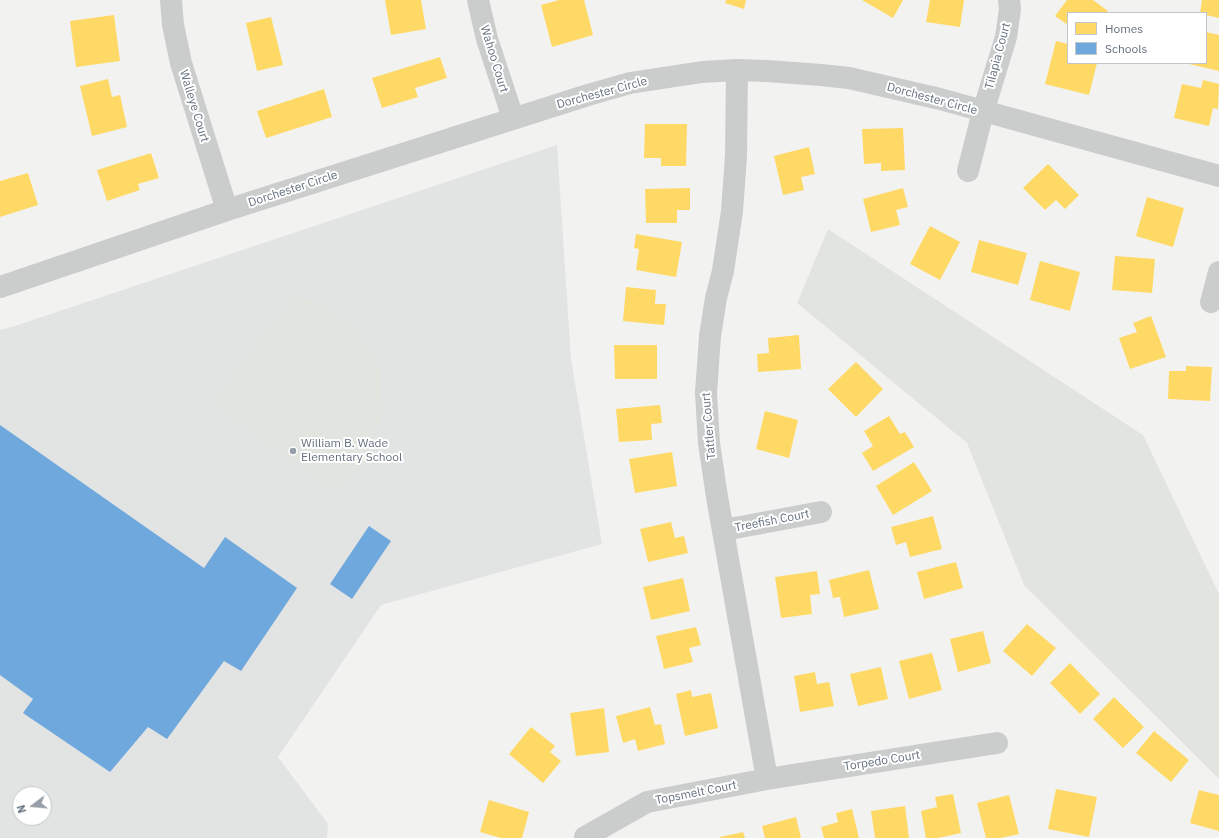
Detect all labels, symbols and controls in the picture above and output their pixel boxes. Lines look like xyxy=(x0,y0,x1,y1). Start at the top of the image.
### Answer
legend xyxy=(1067,12,1207,64)
street label: Tilapia Court xyxy=(982,21,1014,91)
text: Homes xyxy=(1105,21,1143,36)
street label: Wahoo Court xyxy=(477,24,511,94)
text: Schools xyxy=(1105,41,1147,56)
street label: Walleye Court xyxy=(176,68,212,144)
street label: Dorchester Circle xyxy=(555,74,649,112)
street label: Dorchester Circle xyxy=(885,80,979,118)
street label: Dorchester Circle xyxy=(247,168,339,210)
street label: Tattler Court xyxy=(699,392,719,460)
place label: William B. Wade Elementary School xyxy=(301,437,402,465)
marker: William B. Wade Elementary School xyxy=(288,446,298,456)
street label: Treefish Court xyxy=(733,507,811,535)
street label: Torpedo Court xyxy=(843,748,921,774)
street label: Topsmelt Court xyxy=(654,778,738,808)
north arrow xyxy=(12,786,52,826)
text: N xyxy=(14,803,29,815)

